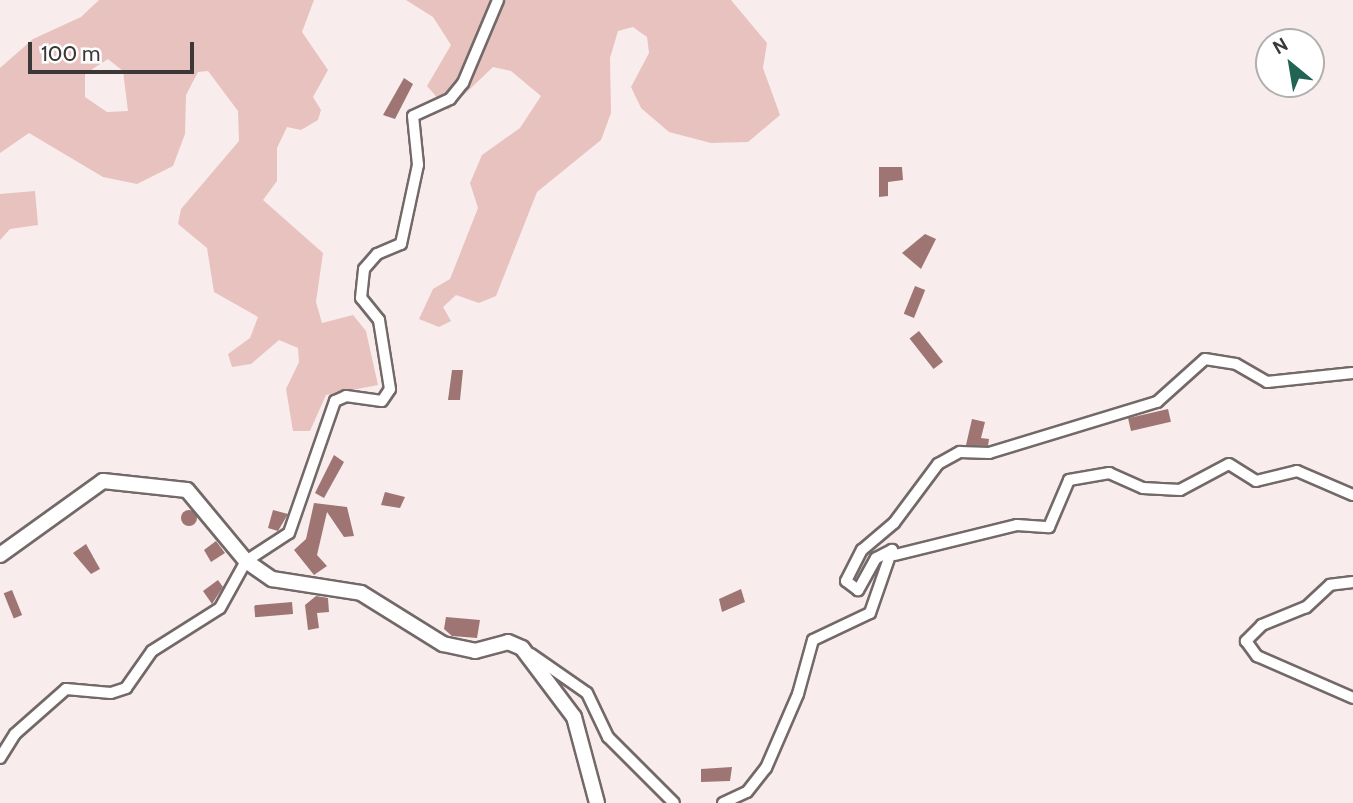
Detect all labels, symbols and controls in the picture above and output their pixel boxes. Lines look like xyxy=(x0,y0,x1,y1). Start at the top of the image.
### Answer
scale bar xyxy=(32,28,198,72)
north arrow xyxy=(1255,28,1325,98)
text: N xyxy=(1269,33,1292,59)
text: 100 m xyxy=(41,41,100,66)

